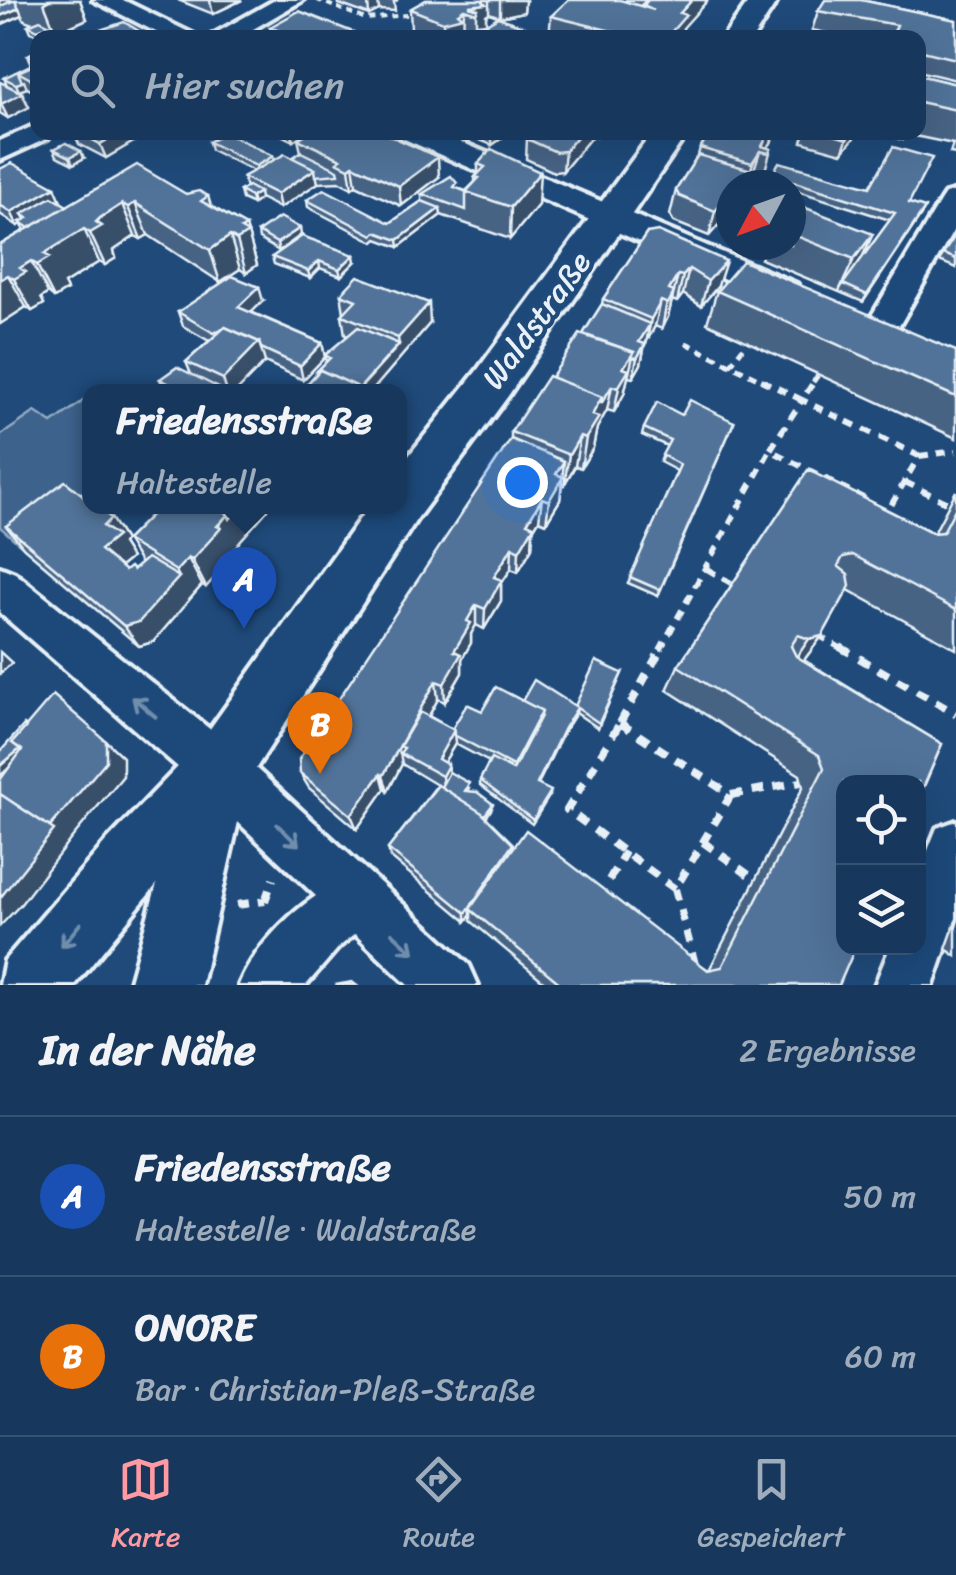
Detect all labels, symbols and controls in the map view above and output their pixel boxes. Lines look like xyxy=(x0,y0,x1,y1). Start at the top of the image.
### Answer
search box xyxy=(30,30,926,140)
text: Hier suchen xyxy=(145,52,344,119)
icon: search xyxy=(65,58,120,113)
north arrow xyxy=(716,170,806,260)
street label: Waldstraße xyxy=(466,239,607,402)
popup xyxy=(82,384,407,514)
text: Friedensstraße xyxy=(117,387,372,454)
text: Haltestelle xyxy=(117,454,272,511)
your location xyxy=(497,457,548,508)
pin: A xyxy=(212,546,276,629)
pin: B xyxy=(288,692,352,774)
one-way arrow xyxy=(132,696,158,718)
map controls xyxy=(836,775,926,955)
button: locate xyxy=(836,775,926,865)
one-way arrow xyxy=(275,823,299,847)
button: layers xyxy=(836,865,926,955)
one-way arrow xyxy=(61,921,82,948)
one-way arrow xyxy=(390,931,415,954)
text: In der Nähe xyxy=(40,1013,256,1087)
text: 2 Ergebnisse xyxy=(739,1022,916,1079)
text: Friedensstraße xyxy=(135,1134,391,1201)
text: A xyxy=(62,1168,83,1225)
text: 50 m xyxy=(843,1168,916,1225)
text: Haltestelle · Waldstraße xyxy=(135,1201,476,1258)
text: ONORE xyxy=(135,1294,255,1361)
text: B xyxy=(62,1328,83,1385)
text: 60 m xyxy=(845,1328,916,1385)
text: Bar · Christian-Pleß-Straße xyxy=(135,1361,535,1418)
tab: Karte xyxy=(111,1452,180,1561)
tab: Route xyxy=(403,1452,475,1561)
tab: Gespeichert xyxy=(697,1452,845,1561)

